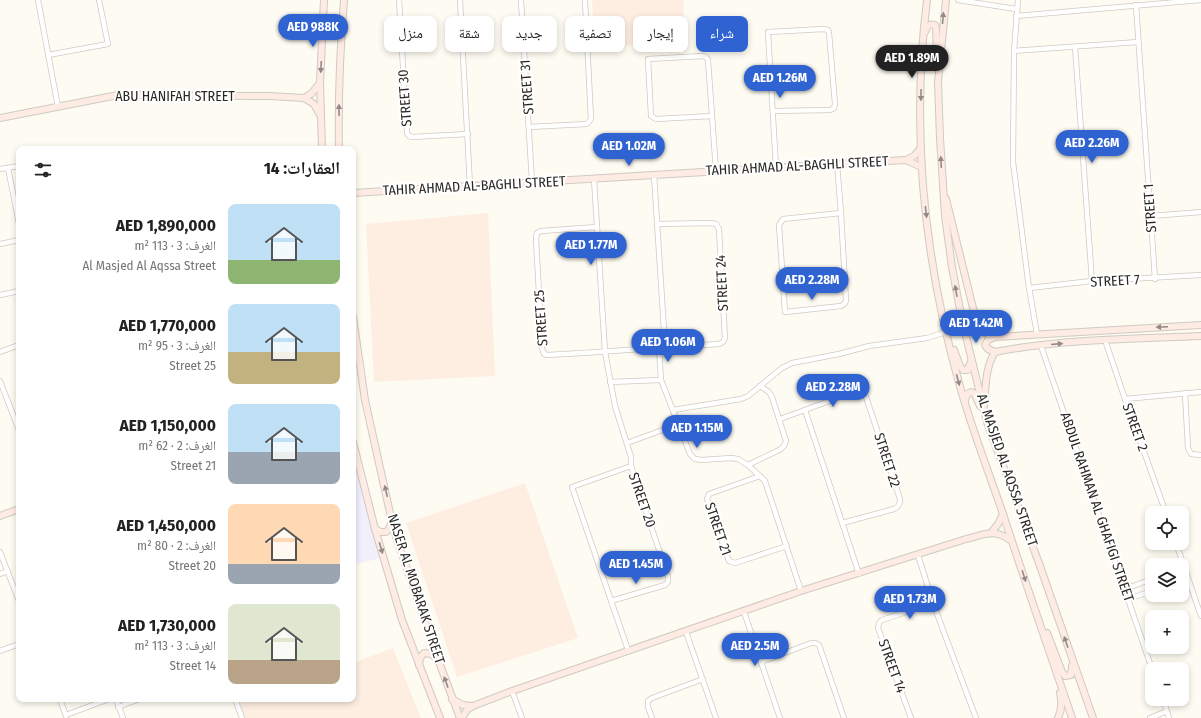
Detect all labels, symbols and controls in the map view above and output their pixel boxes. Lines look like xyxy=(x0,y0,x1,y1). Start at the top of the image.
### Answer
one-way arrow xyxy=(940,12,947,24)
pin: AED 988K xyxy=(272,14,354,48)
chip: منزل xyxy=(384,16,437,52)
chip: شقة xyxy=(445,16,494,52)
chip: جديد xyxy=(502,16,557,52)
chip: تصفية xyxy=(565,16,625,52)
chip: إيجار xyxy=(633,16,688,52)
chip: شراء xyxy=(696,16,748,52)
text: AED 988K xyxy=(287,19,339,34)
pin: AED 1.89M xyxy=(866,45,958,79)
text: AED 1.89M xyxy=(885,50,939,65)
street label: STREET 31 xyxy=(517,59,537,115)
one-way arrow xyxy=(317,61,324,73)
pin: AED 1.26M xyxy=(734,65,826,99)
street label: STREET 30 xyxy=(395,69,415,127)
text: AED 1.26M xyxy=(753,70,807,85)
street label: ABU HANIFAH STREET xyxy=(115,88,235,105)
one-way arrow xyxy=(918,89,924,102)
one-way arrow xyxy=(335,104,342,116)
pin: AED 2.26M xyxy=(1046,130,1138,164)
pin: AED 1.02M xyxy=(583,133,675,167)
text: AED 2.26M xyxy=(1065,135,1119,150)
text: AED 1.02M xyxy=(602,138,656,153)
street label: TAHIR AHMAD AL-BAGHLI STREET xyxy=(705,153,889,179)
one-way arrow xyxy=(937,156,944,168)
text: العقارات: 14 xyxy=(264,158,340,179)
icon: filters xyxy=(32,159,54,181)
street label: TAHIR AHMAD AL-BAGHLI STREET xyxy=(382,173,566,199)
street label: STREET 1 xyxy=(1140,183,1160,233)
one-way arrow xyxy=(923,206,929,218)
text: AED 1,890,000 xyxy=(116,215,216,236)
icon: home xyxy=(260,220,308,268)
pin: AED 1.77M xyxy=(545,232,637,266)
text: AED 1.77M xyxy=(565,237,617,252)
text: الغرف: 3 · 113 m² xyxy=(134,238,216,253)
street label: STREET 24 xyxy=(712,254,732,312)
text: Al Masjed Al Aqssa Street xyxy=(82,258,216,273)
pin: AED 2.28M xyxy=(766,267,858,301)
street label: STREET 7 xyxy=(1090,271,1140,291)
text: AED 2.28M xyxy=(785,272,839,287)
one-way arrow xyxy=(953,285,959,297)
street label: STREET 25 xyxy=(531,289,551,347)
pin: AED 1.42M xyxy=(930,310,1022,344)
text: AED 1,770,000 xyxy=(119,315,216,336)
text: AED 1.42M xyxy=(949,315,1003,330)
icon: home xyxy=(260,320,308,368)
one-way arrow xyxy=(1155,324,1168,330)
pin: AED 1.06M xyxy=(622,329,714,363)
text: AED 1.06M xyxy=(640,334,696,349)
text: الغرف: 3 · 95 m² xyxy=(138,338,216,353)
one-way arrow xyxy=(1051,341,1063,348)
text: Street 25 xyxy=(169,358,216,373)
pin: AED 2.28M xyxy=(787,374,879,408)
one-way arrow xyxy=(955,375,961,387)
text: AED 2.28M xyxy=(806,379,860,394)
street label: AL MASJED AL AQSSA STREET xyxy=(973,391,1041,549)
street label: STREET 2 xyxy=(1118,401,1152,453)
street label: ABDUL RAHMAN AL GHAFIGI STREET xyxy=(1057,410,1138,604)
text: AED 1,150,000 xyxy=(119,415,216,436)
pin: AED 1.15M xyxy=(651,415,743,449)
icon: home xyxy=(260,420,308,468)
text: AED 1.15M xyxy=(671,420,723,435)
street label: STREET 22 xyxy=(870,431,904,489)
text: الغرف: 2 · 62 m² xyxy=(138,438,216,453)
text: Street 21 xyxy=(170,458,216,473)
street label: STREET 20 xyxy=(625,470,659,530)
one-way arrow xyxy=(382,485,388,498)
street label: STREET 21 xyxy=(701,500,735,558)
map controls xyxy=(1145,506,1189,706)
button: locate xyxy=(1145,506,1189,550)
street label: NASER AL MOBARAK STREET xyxy=(384,512,448,667)
text: AED 1,450,000 xyxy=(117,515,216,536)
icon: home xyxy=(260,520,308,568)
text: الغرف: 2 · 80 m² xyxy=(137,538,216,553)
one-way arrow xyxy=(378,542,384,554)
pin: AED 1.45M xyxy=(590,551,682,585)
text: AED 1.45M xyxy=(609,556,663,571)
text: Street 20 xyxy=(168,558,216,573)
button: layers xyxy=(1145,558,1189,602)
one-way arrow xyxy=(1021,571,1027,583)
pin: AED 1.73M xyxy=(864,586,956,620)
text: AED 1.73M xyxy=(883,591,937,606)
button: + xyxy=(1145,610,1189,654)
text: AED 1,730,000 xyxy=(118,615,216,636)
icon: home xyxy=(260,620,308,668)
pin: AED 2.5M xyxy=(714,633,796,667)
one-way arrow xyxy=(1062,635,1068,647)
street label: STREET 14 xyxy=(874,637,910,695)
text: الغرف: 3 · 113 m² xyxy=(134,638,216,653)
text: AED 2.5M xyxy=(731,638,779,653)
text: Street 14 xyxy=(170,658,216,673)
button: − xyxy=(1145,662,1189,706)
one-way arrow xyxy=(443,675,449,687)

